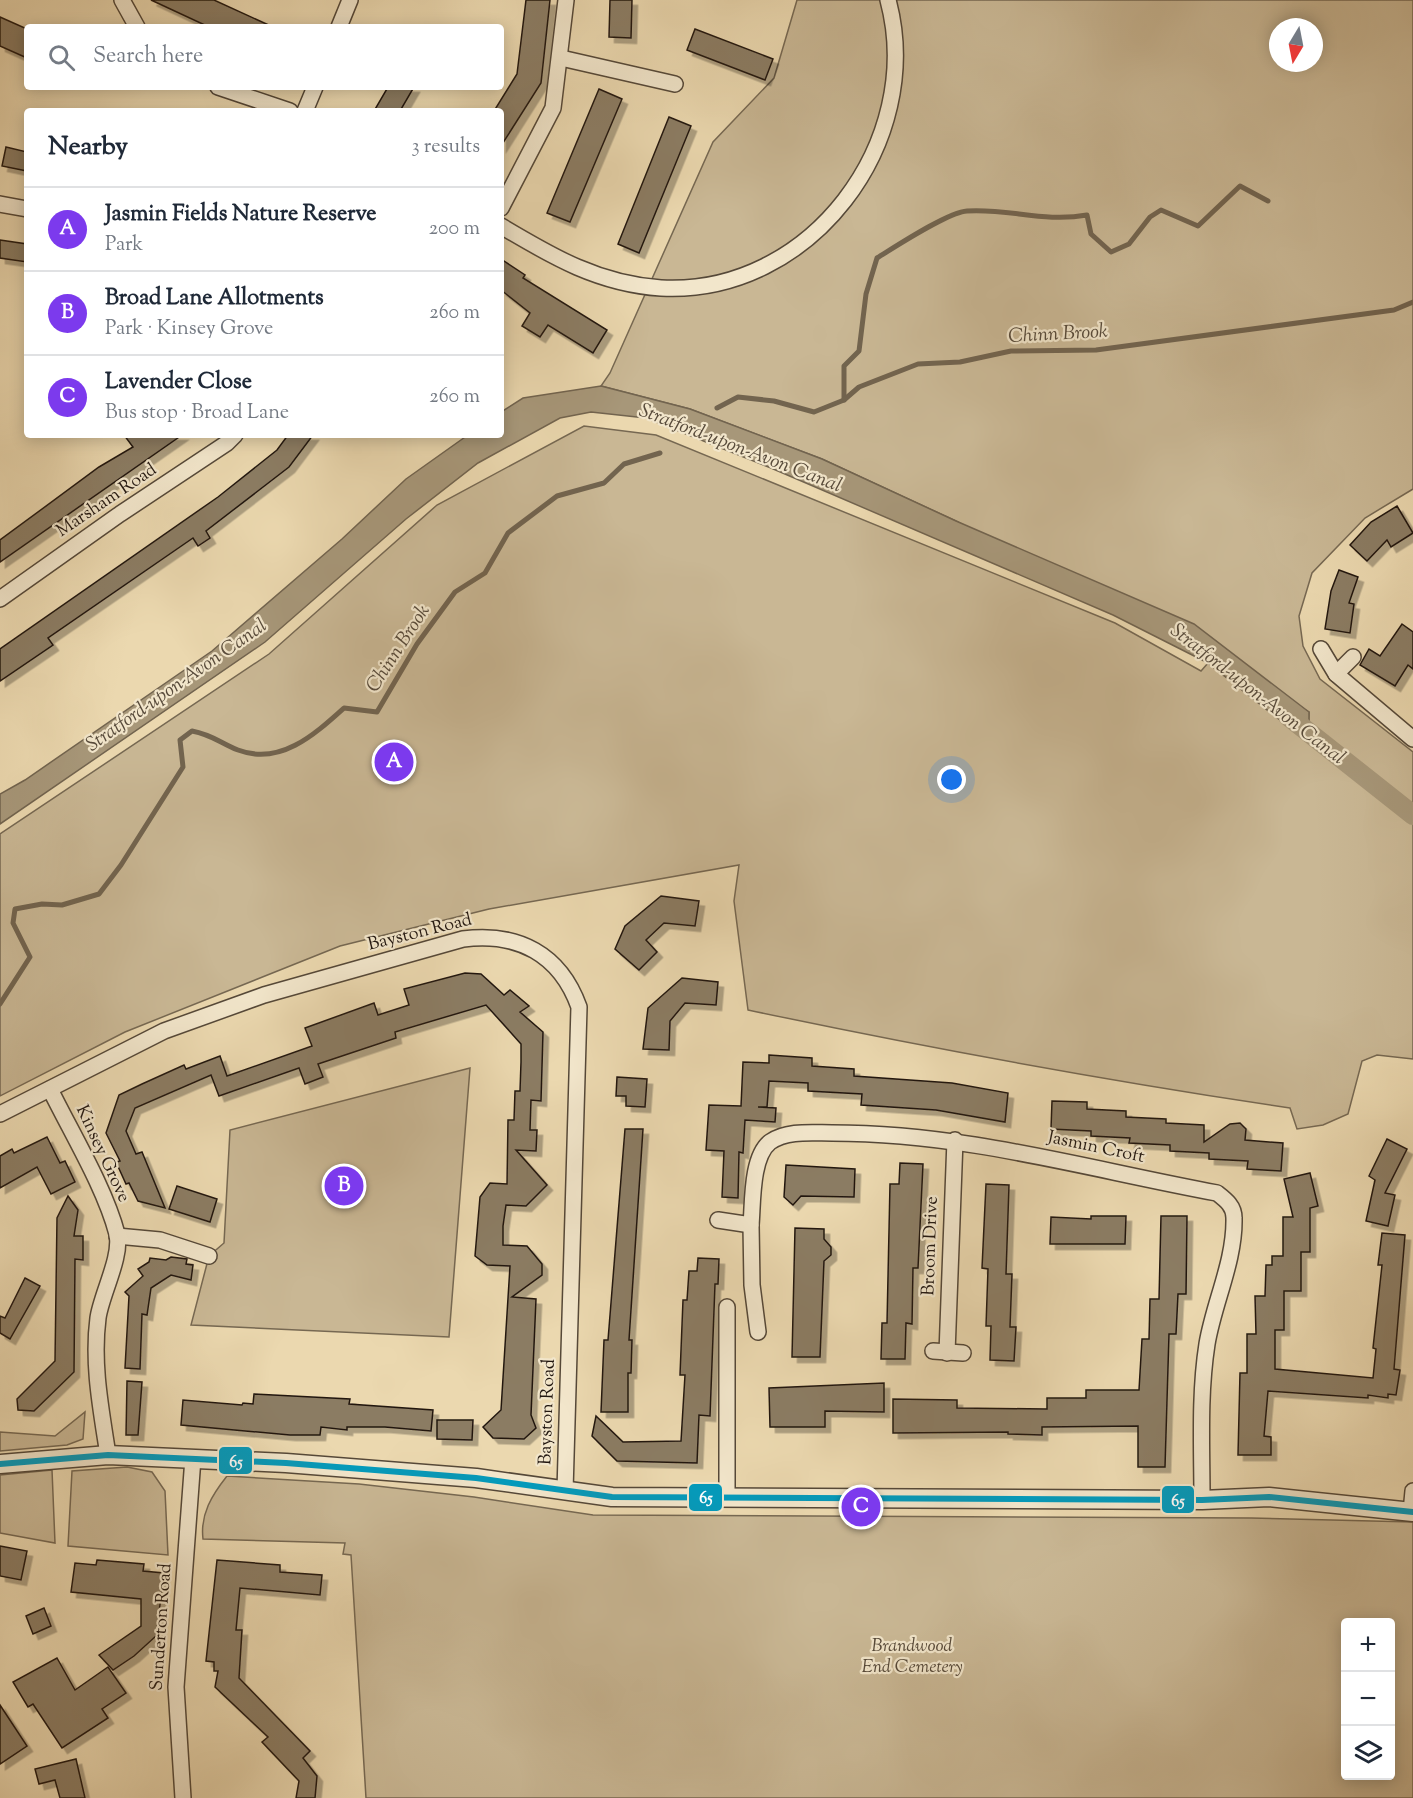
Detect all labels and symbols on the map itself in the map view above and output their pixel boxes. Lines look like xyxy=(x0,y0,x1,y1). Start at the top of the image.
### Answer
north arrow xyxy=(1269,18,1323,72)
water label: Chinn Brook xyxy=(1008,318,1108,352)
water label: Stratford-upon-Avon Canal xyxy=(634,397,846,501)
street label: Marsham Road xyxy=(51,458,163,544)
water label: Chinn Brook xyxy=(360,599,438,699)
water label: Stratford-upon-Avon Canal xyxy=(81,612,273,760)
water label: Stratford-upon-Avon Canal xyxy=(1163,617,1351,773)
pin: A xyxy=(374,740,414,784)
your location xyxy=(937,765,966,794)
street label: Bayston Road xyxy=(365,908,475,958)
street label: Kinsey Grove xyxy=(68,1101,136,1207)
street label: Jasmin Croft xyxy=(1044,1125,1147,1171)
pin: B xyxy=(324,1164,364,1208)
street label: Broom Drive xyxy=(916,1196,946,1296)
street label: Bayston Road xyxy=(533,1358,563,1466)
line badge: 65 xyxy=(218,1446,253,1475)
text: 65 xyxy=(229,1452,243,1475)
line badge: 65 xyxy=(688,1483,723,1512)
pin: C xyxy=(842,1484,880,1530)
line badge: 65 xyxy=(1161,1485,1195,1514)
text: 65 xyxy=(699,1488,713,1511)
text: 65 xyxy=(1171,1491,1185,1514)
street label: Sunderton Road xyxy=(145,1562,179,1692)
park label: Brandwood End Cemetery xyxy=(861,1634,963,1681)

